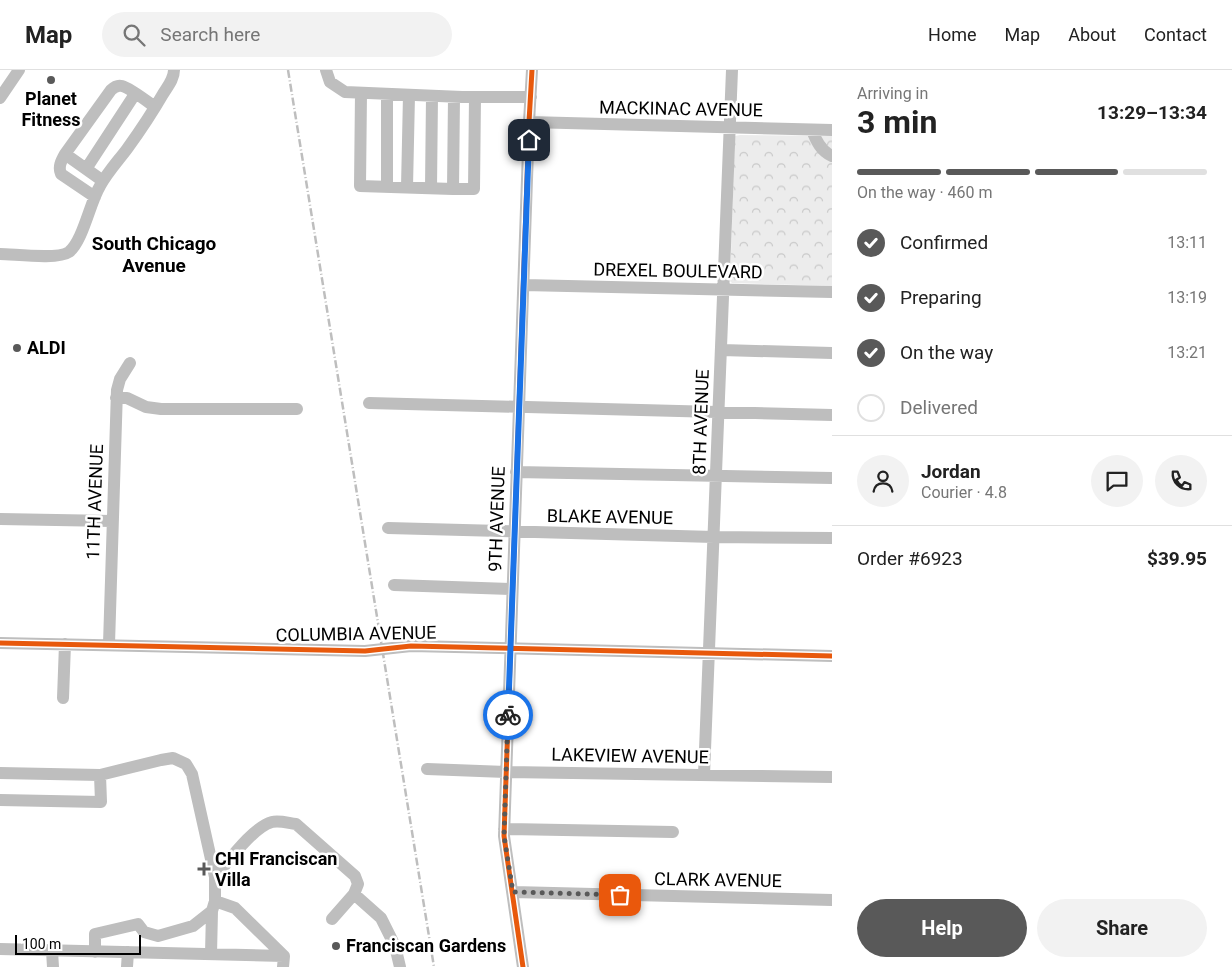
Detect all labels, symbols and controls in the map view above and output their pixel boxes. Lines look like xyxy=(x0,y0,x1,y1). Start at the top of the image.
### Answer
search box xyxy=(102,12,452,57)
text: Map xyxy=(25,21,72,49)
icon: search xyxy=(120,21,148,49)
text: Search here xyxy=(160,23,260,46)
text: Home xyxy=(928,24,977,45)
text: Map xyxy=(1005,24,1040,45)
text: About xyxy=(1068,24,1116,45)
text: Contact xyxy=(1144,24,1207,45)
marker: Planet Fitness xyxy=(45,74,57,86)
text: Arriving in xyxy=(857,84,928,103)
place label: Planet Fitness xyxy=(21,88,81,130)
street label: MACKINAC AVENUE xyxy=(599,97,763,120)
text: 13:29–13:34 xyxy=(1097,101,1207,124)
text: 3 min xyxy=(857,103,937,141)
pin xyxy=(508,119,550,161)
icon: home xyxy=(515,126,543,154)
text: On the way · 460 m xyxy=(857,183,993,202)
icon: check xyxy=(857,229,885,257)
text: Confirmed xyxy=(900,231,988,254)
district label: South Chicago Avenue xyxy=(92,232,217,277)
text: 13:11 xyxy=(1167,233,1207,252)
street label: DREXEL BOULEVARD xyxy=(593,259,763,282)
icon: check xyxy=(857,284,885,312)
text: Preparing xyxy=(900,286,982,309)
text: 13:19 xyxy=(1167,288,1207,307)
place label: ALDI xyxy=(27,337,66,358)
icon: check xyxy=(857,339,885,367)
text: On the way xyxy=(900,341,993,364)
marker: ALDI xyxy=(11,342,23,354)
text: 13:21 xyxy=(1167,343,1207,362)
street label: 8TH AVENUE xyxy=(688,369,713,475)
text: Delivered xyxy=(900,396,978,419)
street label: 11TH AVENUE xyxy=(82,444,107,560)
button: person xyxy=(857,455,909,507)
button: chat xyxy=(1091,455,1143,507)
button: phone xyxy=(1155,455,1207,507)
text: Jordan xyxy=(921,460,981,483)
street label: 9TH AVENUE xyxy=(484,466,509,572)
text: Courier · 4.8 xyxy=(921,483,1007,502)
street label: BLAKE AVENUE xyxy=(547,505,673,528)
text: Order #6923 xyxy=(857,547,963,570)
text: $39.95 xyxy=(1147,547,1207,570)
street label: COLUMBIA AVENUE xyxy=(276,622,436,645)
courier xyxy=(483,690,533,740)
icon: bike xyxy=(494,701,522,729)
street label: LAKEVIEW AVENUE xyxy=(551,744,709,767)
place label: CHI Franciscan Villa xyxy=(215,848,337,890)
marker: CHI Franciscan Villa xyxy=(197,862,211,876)
street label: CLARK AVENUE xyxy=(654,868,782,891)
pin xyxy=(599,874,641,916)
icon: bag xyxy=(606,881,634,909)
button: Help xyxy=(857,899,1027,957)
button: Share xyxy=(1037,899,1207,957)
scale bar xyxy=(15,932,141,955)
place label: Franciscan Gardens xyxy=(346,935,506,956)
text: 100 m xyxy=(22,936,61,952)
marker: Franciscan Gardens xyxy=(330,940,342,952)

